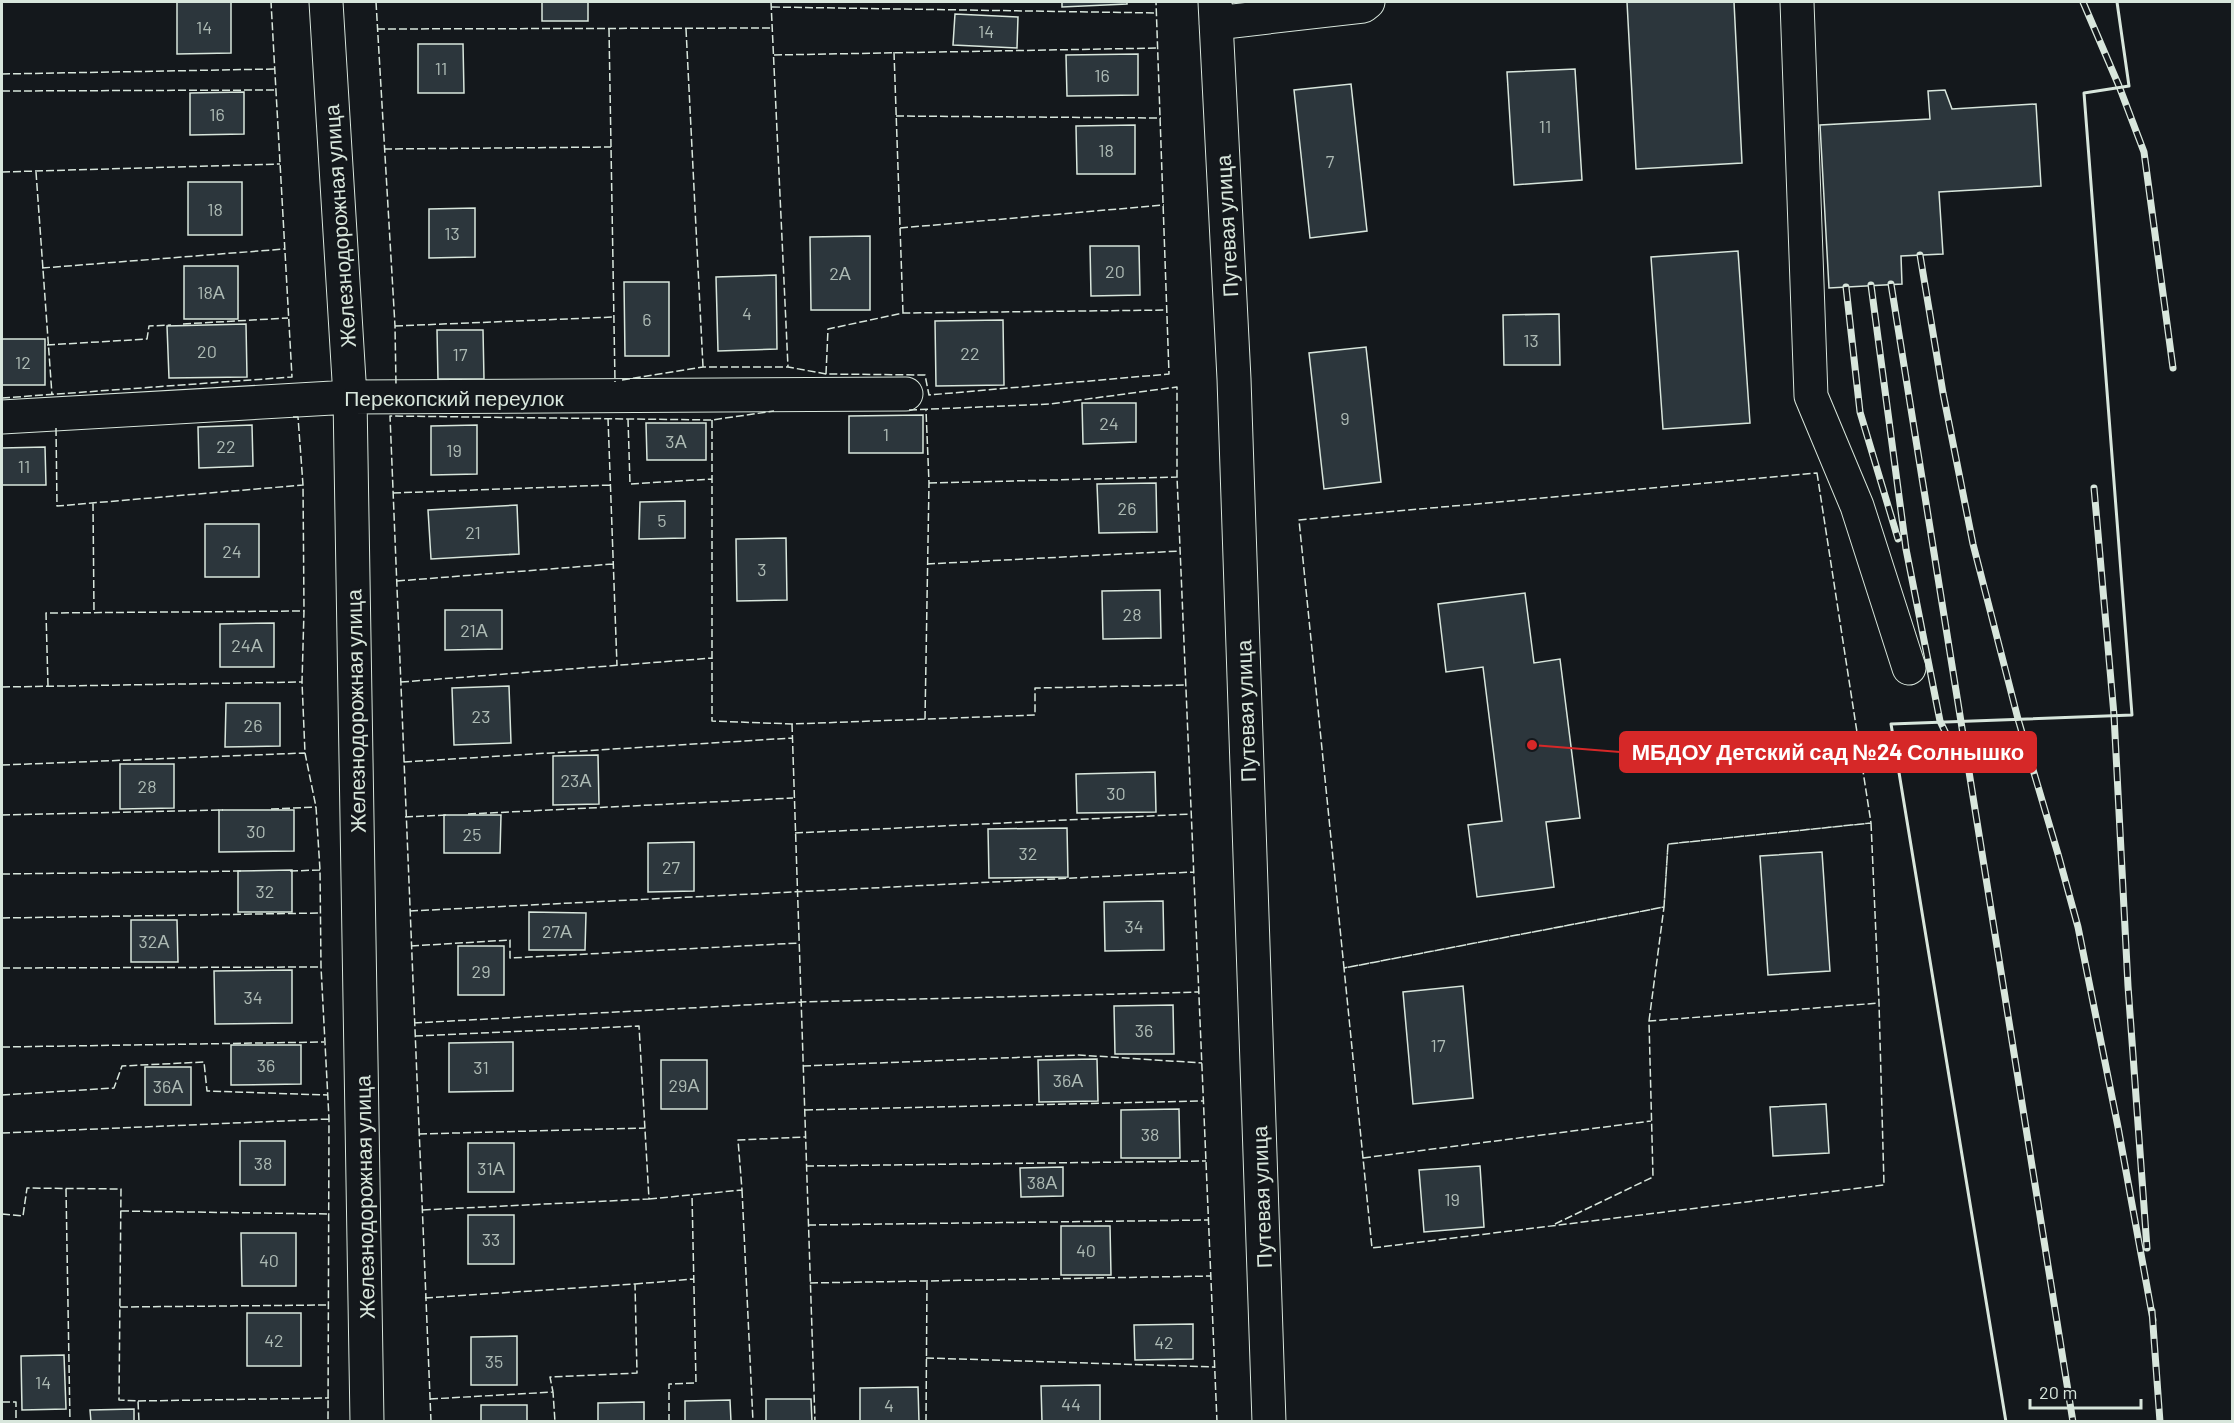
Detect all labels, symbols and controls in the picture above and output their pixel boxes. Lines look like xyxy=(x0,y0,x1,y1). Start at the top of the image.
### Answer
house number: 14 xyxy=(196,16,212,38)
house number: 14 xyxy=(978,20,994,42)
house number: 11 xyxy=(435,57,447,79)
house number: 16 xyxy=(1094,64,1110,86)
house number: 16 xyxy=(209,103,225,125)
street label: Железнодорожная улица xyxy=(318,103,360,348)
house number: 11 xyxy=(1539,115,1551,137)
house number: 18 xyxy=(1098,139,1114,161)
house number: 7 xyxy=(1326,150,1335,172)
street label: Путевая улица xyxy=(1210,154,1242,298)
house number: 18 xyxy=(207,198,223,220)
house number: 13 xyxy=(444,222,460,244)
house number: 20 xyxy=(1105,260,1125,282)
house number: 2А xyxy=(829,262,851,284)
house number: 18А xyxy=(197,281,225,303)
house number: 4 xyxy=(742,302,752,324)
house number: 6 xyxy=(642,308,652,330)
house number: 13 xyxy=(1523,329,1539,351)
house number: 20 xyxy=(197,340,217,362)
house number: 22 xyxy=(960,342,980,364)
house number: 17 xyxy=(453,343,468,365)
house number: 12 xyxy=(15,351,31,373)
street label: Перекопский переулок xyxy=(344,385,565,410)
house number: 9 xyxy=(1340,407,1350,429)
house number: 24 xyxy=(1099,412,1119,434)
house number: 1 xyxy=(883,423,889,445)
house number: 3А xyxy=(665,430,687,452)
house number: 22 xyxy=(216,435,236,457)
house number: 19 xyxy=(446,439,462,461)
house number: 11 xyxy=(18,455,30,477)
house number: 26 xyxy=(1118,497,1136,519)
house number: 5 xyxy=(657,509,667,531)
house number: 21 xyxy=(465,521,481,543)
house number: 24 xyxy=(222,540,242,562)
house number: 3 xyxy=(757,558,767,580)
street label: Железнодорожная улица xyxy=(340,589,370,833)
house number: 28 xyxy=(1122,603,1142,625)
house number: 21А xyxy=(460,619,488,641)
house number: 24А xyxy=(231,634,263,656)
street label: Путевая улица xyxy=(1230,639,1260,783)
house number: 23 xyxy=(472,705,490,727)
house number: 26 xyxy=(244,714,262,736)
callout: МБДОУ Детский сад №24 Солнышко xyxy=(1620,732,2036,772)
text: МБДОУ Детский сад №24 Солнышко xyxy=(1632,738,2024,765)
house number: 23А xyxy=(561,769,591,791)
house number: 28 xyxy=(137,775,157,797)
house number: 30 xyxy=(1106,782,1126,804)
house number: 30 xyxy=(246,820,266,842)
house number: 25 xyxy=(463,823,481,845)
house number: 32 xyxy=(1019,842,1037,864)
house number: 27 xyxy=(662,856,681,878)
house number: 32 xyxy=(256,880,274,902)
house number: 34 xyxy=(1124,915,1144,937)
house number: 27А xyxy=(542,920,572,942)
house number: 32А xyxy=(139,930,169,952)
house number: 29 xyxy=(471,960,491,982)
house number: 34 xyxy=(243,986,263,1008)
house number: 36 xyxy=(1135,1019,1153,1041)
house number: 17 xyxy=(1431,1034,1446,1056)
house number: 36 xyxy=(257,1054,275,1076)
house number: 31 xyxy=(473,1056,489,1078)
house number: 36А xyxy=(1053,1069,1083,1091)
house number: 29А xyxy=(668,1074,700,1096)
house number: 36А xyxy=(153,1075,183,1097)
street label: Железнодорожная улица xyxy=(349,1075,379,1319)
house number: 38 xyxy=(1141,1123,1159,1145)
street label: Путевая улица xyxy=(1246,1125,1276,1269)
house number: 38 xyxy=(254,1152,272,1174)
house number: 31А xyxy=(477,1157,505,1179)
house number: 38А xyxy=(1027,1171,1057,1193)
house number: 19 xyxy=(1444,1188,1460,1210)
house number: 33 xyxy=(482,1228,500,1250)
house number: 40 xyxy=(1076,1239,1096,1261)
house number: 40 xyxy=(259,1249,279,1271)
house number: 42 xyxy=(264,1329,284,1351)
house number: 42 xyxy=(1154,1331,1174,1353)
house number: 35 xyxy=(485,1350,503,1372)
house number: 14 xyxy=(35,1371,51,1393)
scale bar xyxy=(2030,1372,2141,1410)
text: 20 m xyxy=(2039,1381,2077,1403)
house number: 44 xyxy=(1061,1393,1081,1415)
house number: 4 xyxy=(884,1394,894,1416)

